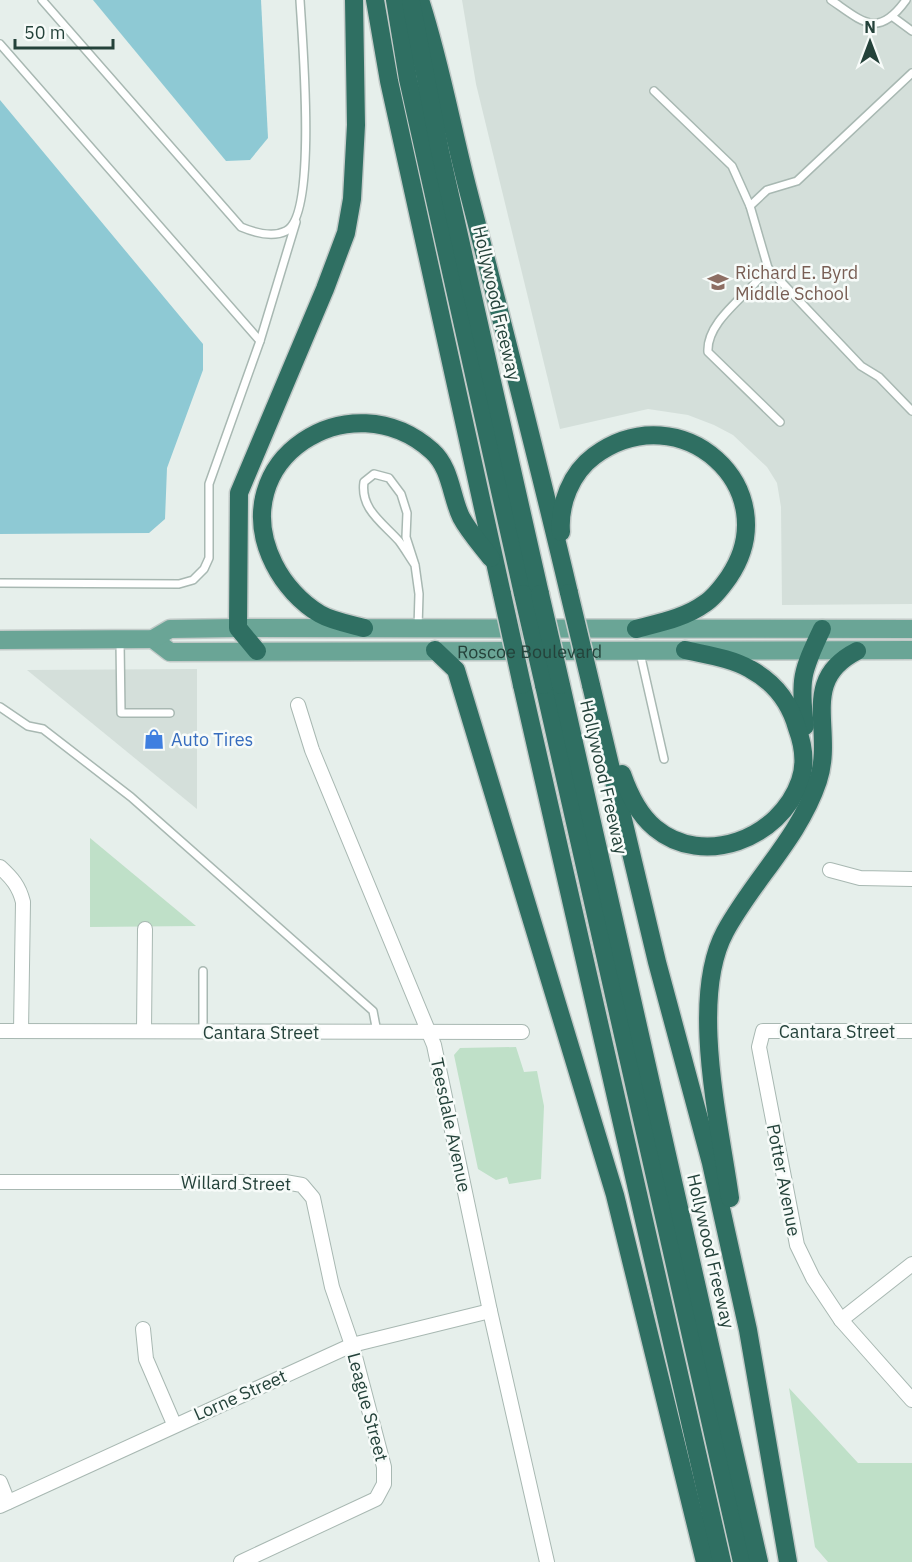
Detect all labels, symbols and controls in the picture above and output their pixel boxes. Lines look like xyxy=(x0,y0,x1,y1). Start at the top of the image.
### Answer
scale bar xyxy=(15,12,112,50)
north arrow xyxy=(840,12,900,72)
text: N xyxy=(864,17,876,37)
text: 50 m xyxy=(24,21,66,44)
street label: Hollywood Freeway xyxy=(468,223,526,383)
place label: Richard E. Byrd Middle School xyxy=(735,261,858,305)
school or university icon: Richard E. Byrd Middle School xyxy=(706,270,730,294)
street label: Roscoe Boulevard xyxy=(457,639,602,663)
street label: Hollywood Freeway xyxy=(575,697,633,857)
shop icon: Auto Tires xyxy=(142,727,166,751)
place label: Auto Tires xyxy=(171,728,253,751)
street label: Cantara Street xyxy=(779,1020,895,1043)
street label: Cantara Street xyxy=(203,1021,319,1044)
street label: Teesdale Avenue xyxy=(426,1056,476,1194)
street label: Potter Avenue xyxy=(762,1122,806,1238)
street label: Willard Street xyxy=(181,1171,291,1195)
street label: Hollywood Freeway xyxy=(682,1171,740,1331)
street label: League Street xyxy=(342,1350,394,1464)
street label: Lorne Street xyxy=(190,1364,290,1426)

